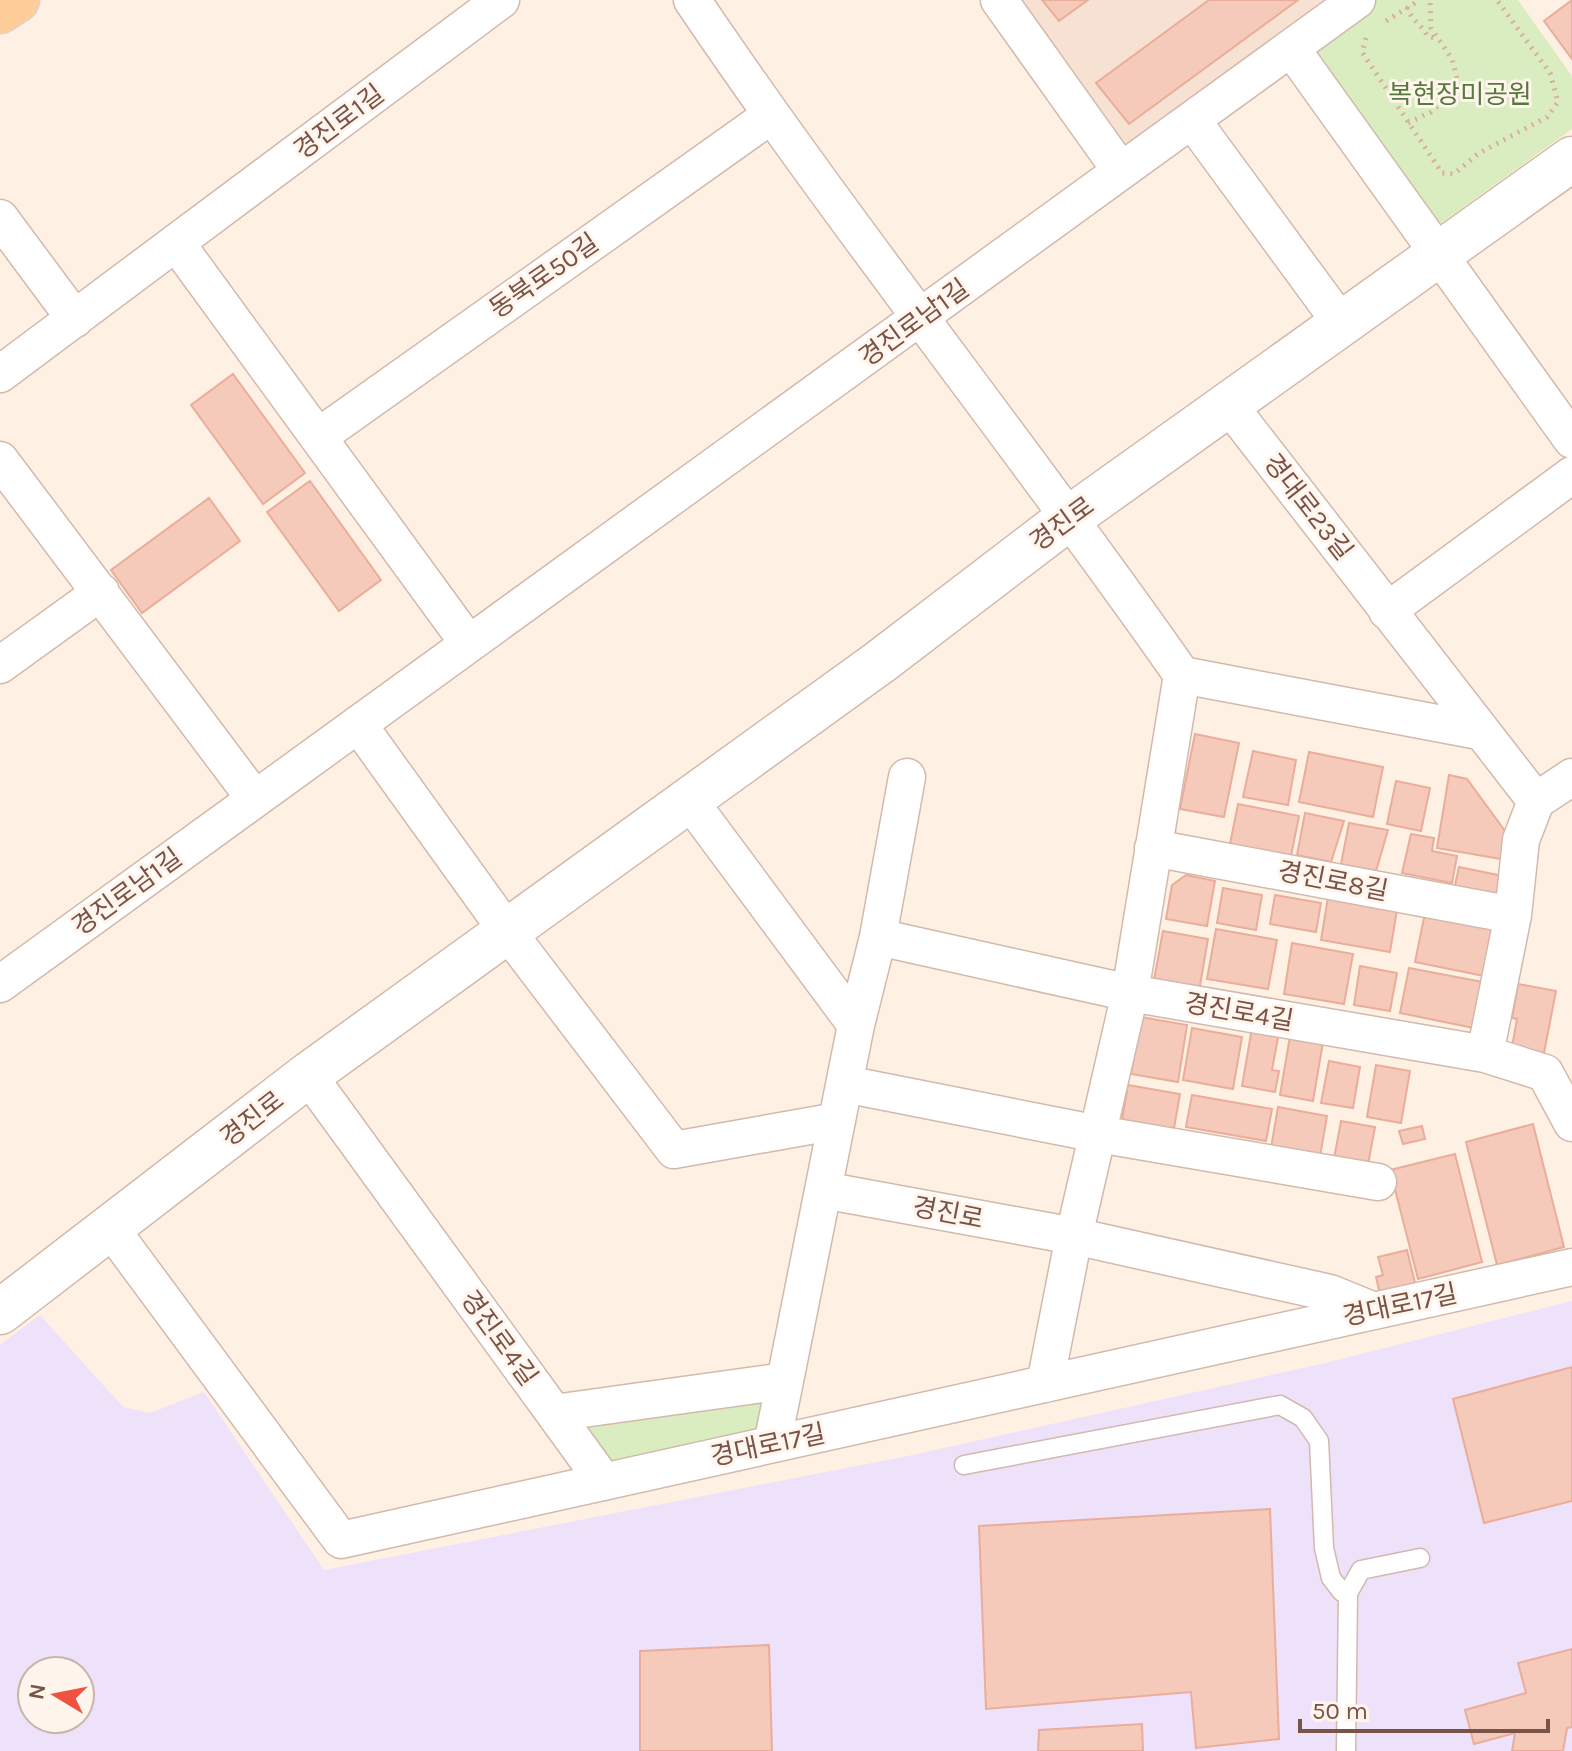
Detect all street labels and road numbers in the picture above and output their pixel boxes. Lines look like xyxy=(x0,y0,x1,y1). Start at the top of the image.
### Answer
street label: 경진로1길 xyxy=(288,78,390,166)
street label: 동북로50길 xyxy=(484,227,604,325)
street label: 경진로남1길 xyxy=(853,273,975,373)
street label: 경대로23길 xyxy=(1257,448,1359,566)
street label: 경진로 xyxy=(1024,490,1100,558)
street label: 경진로남1길 xyxy=(66,842,188,942)
street label: 경진로8길 xyxy=(1275,855,1391,907)
street label: 경진로4길 xyxy=(1182,987,1296,1037)
street label: 경진로 xyxy=(214,1085,290,1153)
street label: 경진로 xyxy=(910,1191,986,1235)
street label: 경대로17길 xyxy=(1340,1278,1460,1332)
street label: 경진로4길 xyxy=(454,1284,544,1392)
street label: 경대로17길 xyxy=(708,1418,828,1472)

